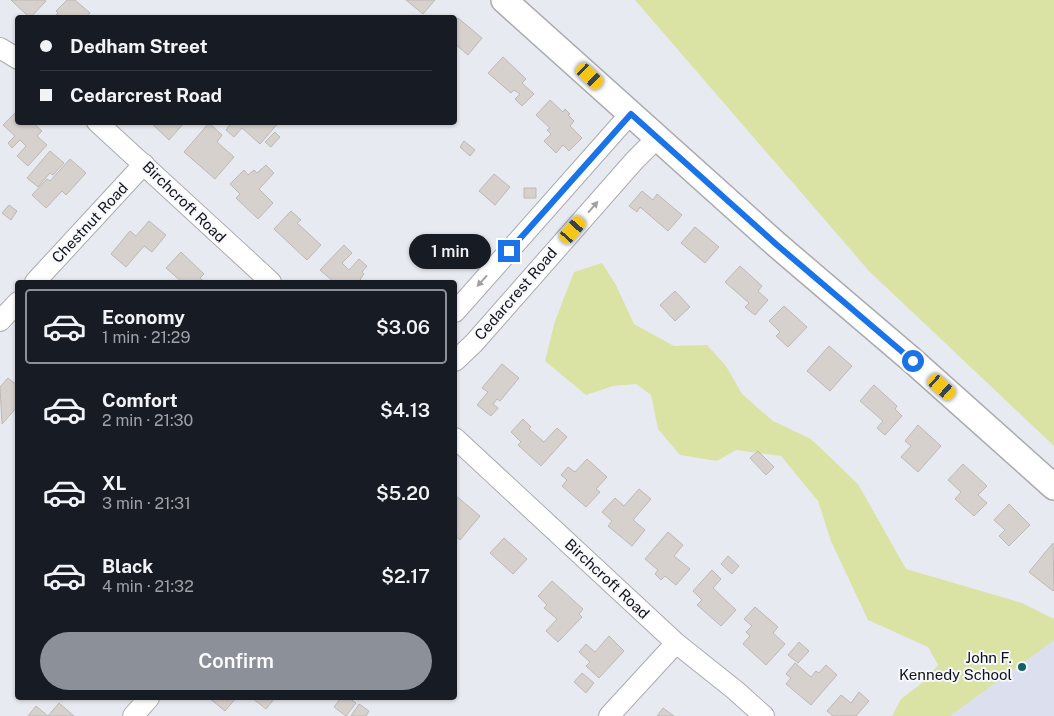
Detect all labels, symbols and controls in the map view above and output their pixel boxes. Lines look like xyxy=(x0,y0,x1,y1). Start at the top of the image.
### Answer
text: Dedham Street xyxy=(70,35,208,57)
car xyxy=(573,60,606,92)
text: Cedarcrest Road xyxy=(70,84,222,106)
street label: Birchcroft Road xyxy=(139,158,229,246)
street label: Chestnut Road xyxy=(48,179,131,266)
one-way arrow xyxy=(587,201,598,214)
car xyxy=(557,214,588,246)
callout: 1 min xyxy=(409,234,492,268)
route end xyxy=(498,240,520,262)
text: 1 min xyxy=(431,242,469,261)
street label: Cedarcrest Road xyxy=(471,244,560,343)
one-way arrow xyxy=(476,274,488,286)
icon: car xyxy=(42,304,87,349)
text: Economy xyxy=(102,306,185,328)
text: $3.06 xyxy=(376,316,430,338)
text: 1 min · 21:29 xyxy=(102,328,190,347)
route start xyxy=(902,350,924,372)
car xyxy=(925,371,958,403)
icon: car xyxy=(42,387,87,432)
text: Comfort xyxy=(102,389,178,411)
text: $4.13 xyxy=(380,399,430,421)
text: 2 min · 21:30 xyxy=(102,411,193,430)
icon: car xyxy=(42,470,87,515)
text: XL xyxy=(102,472,127,494)
text: $5.20 xyxy=(376,482,430,504)
text: 3 min · 21:31 xyxy=(102,494,191,513)
street label: Birchcroft Road xyxy=(562,535,653,622)
icon: car xyxy=(42,553,87,598)
text: Black xyxy=(102,555,153,577)
text: $2.17 xyxy=(381,565,430,587)
text: 4 min · 21:32 xyxy=(102,577,194,596)
button: Confirm xyxy=(40,632,432,690)
place label: John F. Kennedy School xyxy=(899,649,1012,683)
marker: John F. Kennedy School xyxy=(1016,661,1028,673)

